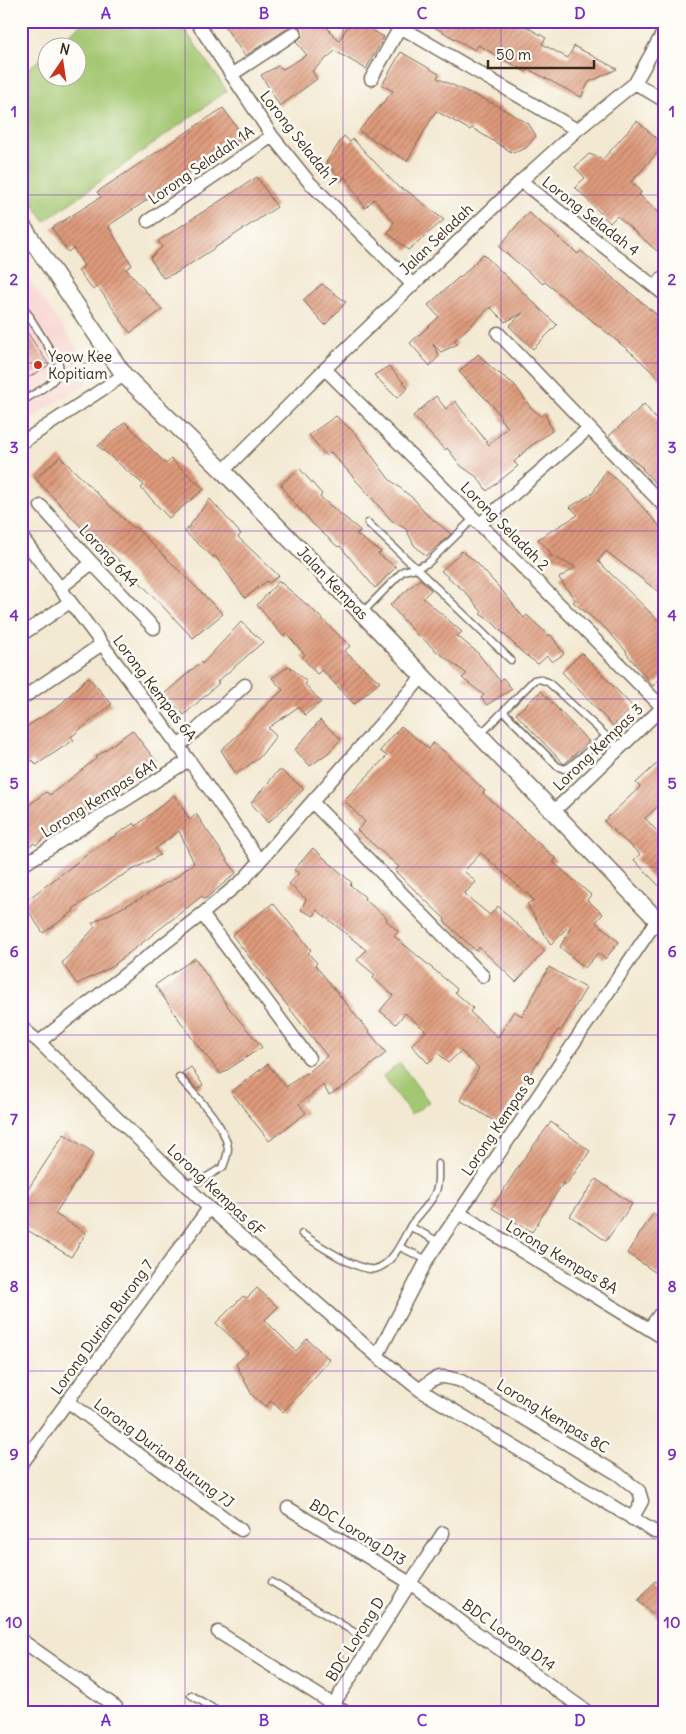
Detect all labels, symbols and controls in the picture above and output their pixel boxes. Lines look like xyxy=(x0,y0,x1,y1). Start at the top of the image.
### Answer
text: A xyxy=(101,3,111,23)
text: B xyxy=(259,3,270,23)
text: C xyxy=(417,3,428,23)
text: D xyxy=(574,3,586,23)
north arrow xyxy=(38,38,88,88)
scale bar xyxy=(488,38,595,70)
text: N xyxy=(58,39,72,59)
text: 50 m xyxy=(496,45,531,64)
street label: Lorong Seladah 1 xyxy=(256,87,342,189)
text: 1 xyxy=(11,101,17,121)
text: 1 xyxy=(669,101,675,121)
street label: Lorong Seladah 1A xyxy=(144,121,258,209)
street label: Lorong Seladah 4 xyxy=(539,172,644,260)
street label: Jalan Seladah xyxy=(395,199,477,279)
text: 2 xyxy=(10,269,19,289)
text: 2 xyxy=(668,269,677,289)
place label: Yeow Kee Kopitiam xyxy=(48,347,112,383)
marker: Yeow Kee Kopitiam xyxy=(32,359,44,371)
text: 3 xyxy=(9,437,19,457)
text: 3 xyxy=(667,437,677,457)
street label: Lorong Seladah 2 xyxy=(457,478,553,574)
street label: Lorong 6A4 xyxy=(75,521,143,591)
street label: Jalan Kempas xyxy=(293,542,373,624)
text: 4 xyxy=(9,605,19,625)
text: 4 xyxy=(667,605,677,625)
street label: Lorong Kempas 6A xyxy=(109,631,201,745)
street label: Lorong Kempas 3 xyxy=(549,699,647,795)
street label: Lorong Kempas 6A1 xyxy=(38,755,160,841)
text: 5 xyxy=(9,773,19,793)
text: 5 xyxy=(667,773,677,793)
text: 6 xyxy=(9,941,19,961)
text: 6 xyxy=(667,941,677,961)
street label: Lorong Kempas 8 xyxy=(457,1071,539,1179)
text: 7 xyxy=(10,1109,18,1129)
text: 7 xyxy=(668,1109,676,1129)
street label: Lorong Kempas 6F xyxy=(163,1140,269,1240)
street label: Lorong Kempas 8A xyxy=(503,1216,622,1298)
street label: Lorong Durian Burong 7 xyxy=(47,1256,157,1398)
text: 8 xyxy=(9,1276,19,1296)
text: 8 xyxy=(667,1276,677,1296)
street label: Lorong Kempas 8C xyxy=(493,1375,613,1457)
street label: Lorong Durian Burung 7J xyxy=(90,1394,238,1512)
text: 9 xyxy=(9,1444,19,1464)
text: 9 xyxy=(667,1444,677,1464)
street label: BDC Lorong D13 xyxy=(306,1495,410,1569)
street label: BDC Lorong D xyxy=(322,1593,388,1685)
street label: BDC Lorong D14 xyxy=(459,1595,560,1675)
text: 10 xyxy=(6,1612,22,1632)
text: 10 xyxy=(664,1612,680,1632)
text: A xyxy=(101,1710,111,1730)
text: B xyxy=(259,1710,270,1730)
text: C xyxy=(417,1710,428,1730)
text: D xyxy=(574,1710,586,1730)

